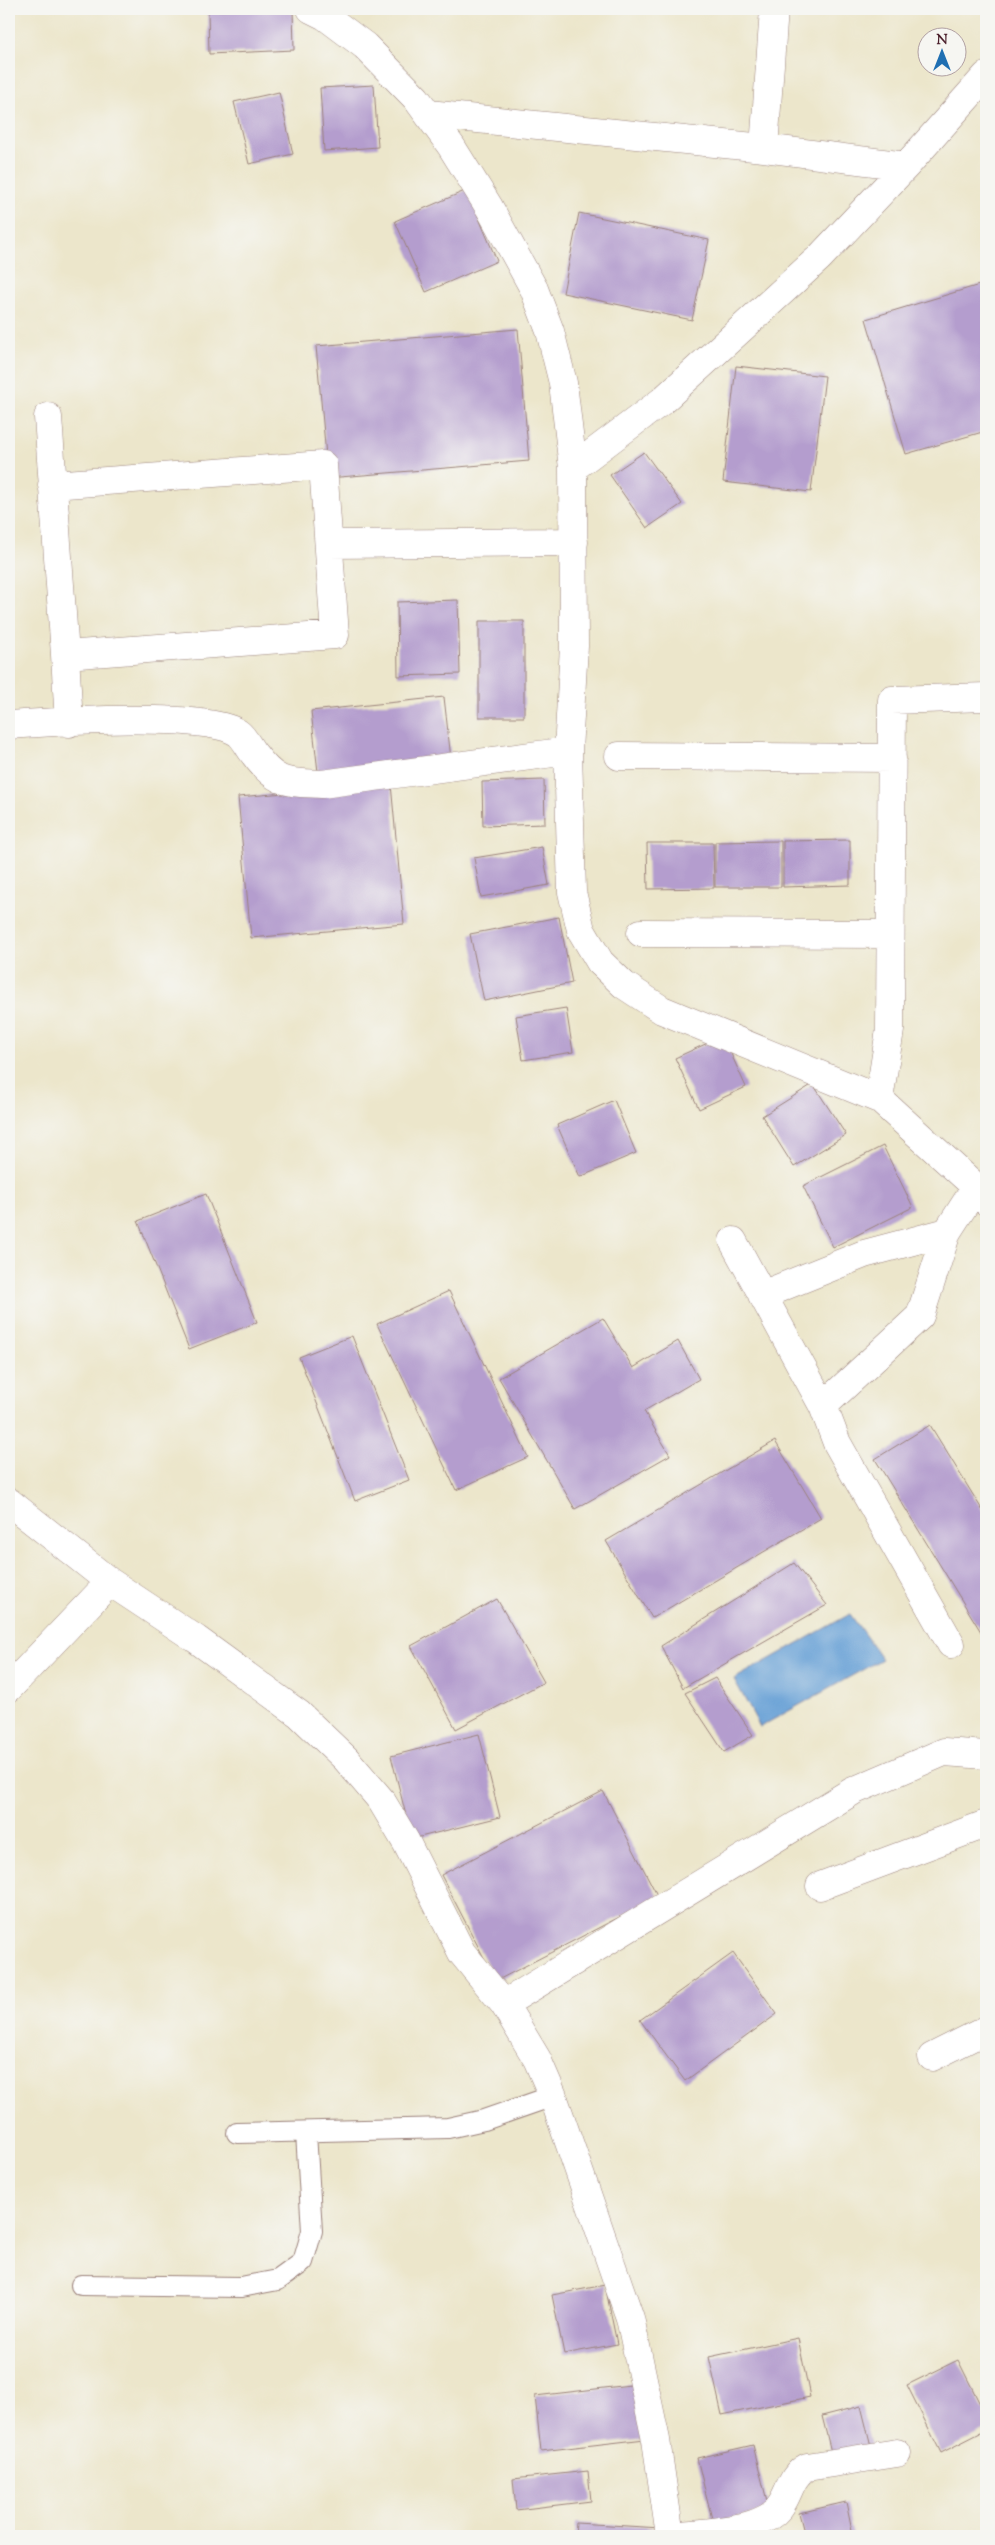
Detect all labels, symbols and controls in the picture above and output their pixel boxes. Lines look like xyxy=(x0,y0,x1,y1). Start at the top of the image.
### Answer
north arrow xyxy=(918,28,968,78)
text: N xyxy=(936,31,948,51)

